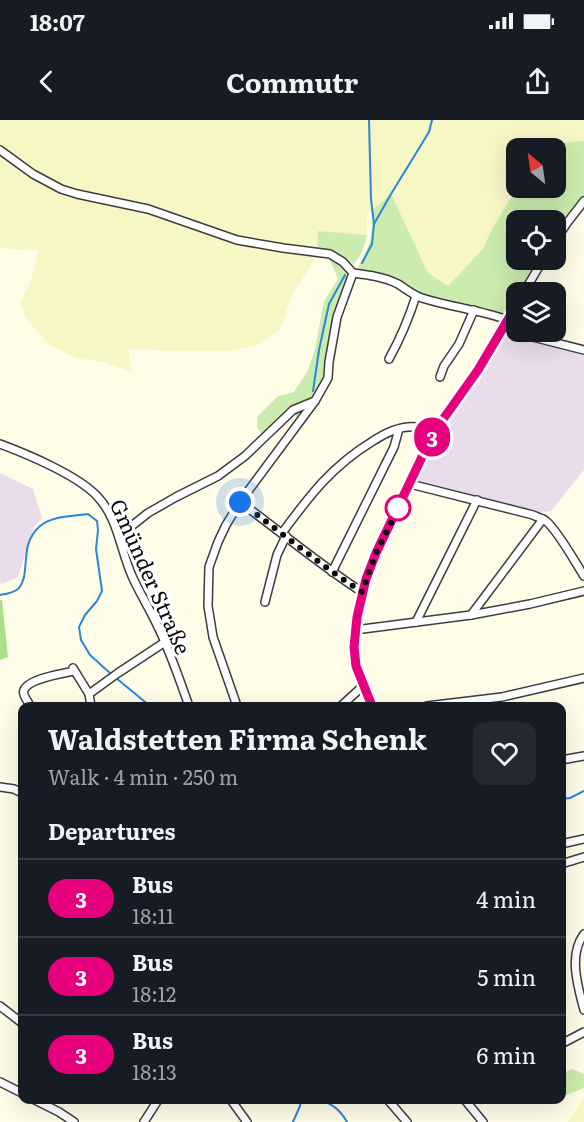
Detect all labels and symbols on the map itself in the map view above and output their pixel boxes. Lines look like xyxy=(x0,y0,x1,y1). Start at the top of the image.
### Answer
north arrow xyxy=(506,138,566,198)
line badge: 3 xyxy=(412,418,452,456)
your location xyxy=(225,487,255,517)
street label: Gmünder Straße xyxy=(104,493,200,659)
unlabelled marker xyxy=(385,495,411,521)

